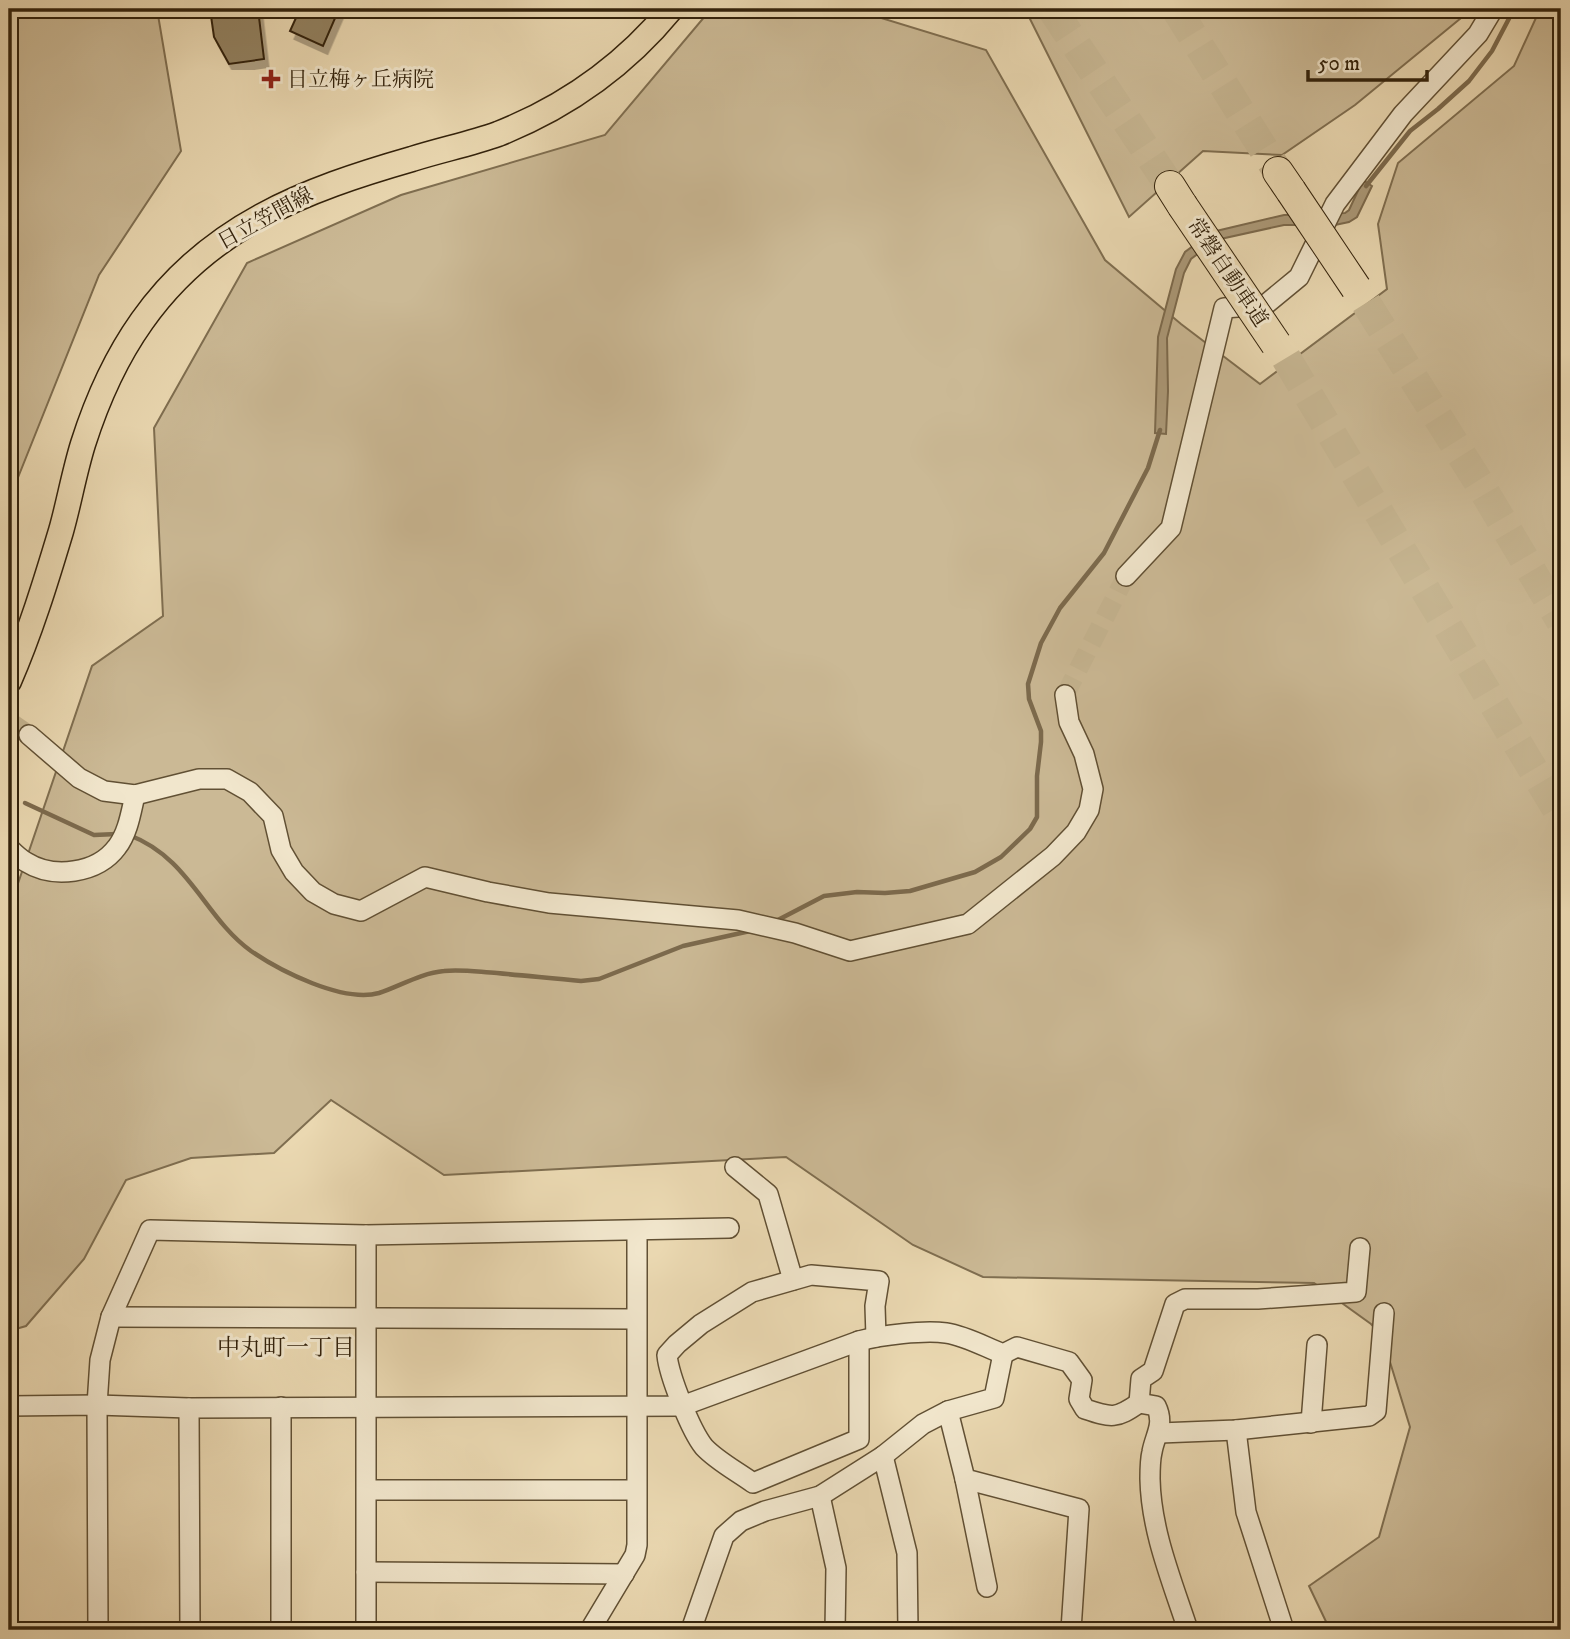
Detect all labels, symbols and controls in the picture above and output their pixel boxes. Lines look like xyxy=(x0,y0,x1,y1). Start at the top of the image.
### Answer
scale bar xyxy=(1308,38,1426,82)
text: 50 m xyxy=(1318,51,1360,77)
place label: 日立梅ヶ丘病院 xyxy=(287,67,434,93)
marker: 日立梅ヶ丘病院 xyxy=(261,69,281,89)
street label: 日立笠間線 xyxy=(213,182,318,256)
street label: 常磐自動車道 xyxy=(1181,213,1273,332)
district label: 中丸町一丁目 xyxy=(217,1334,355,1363)

